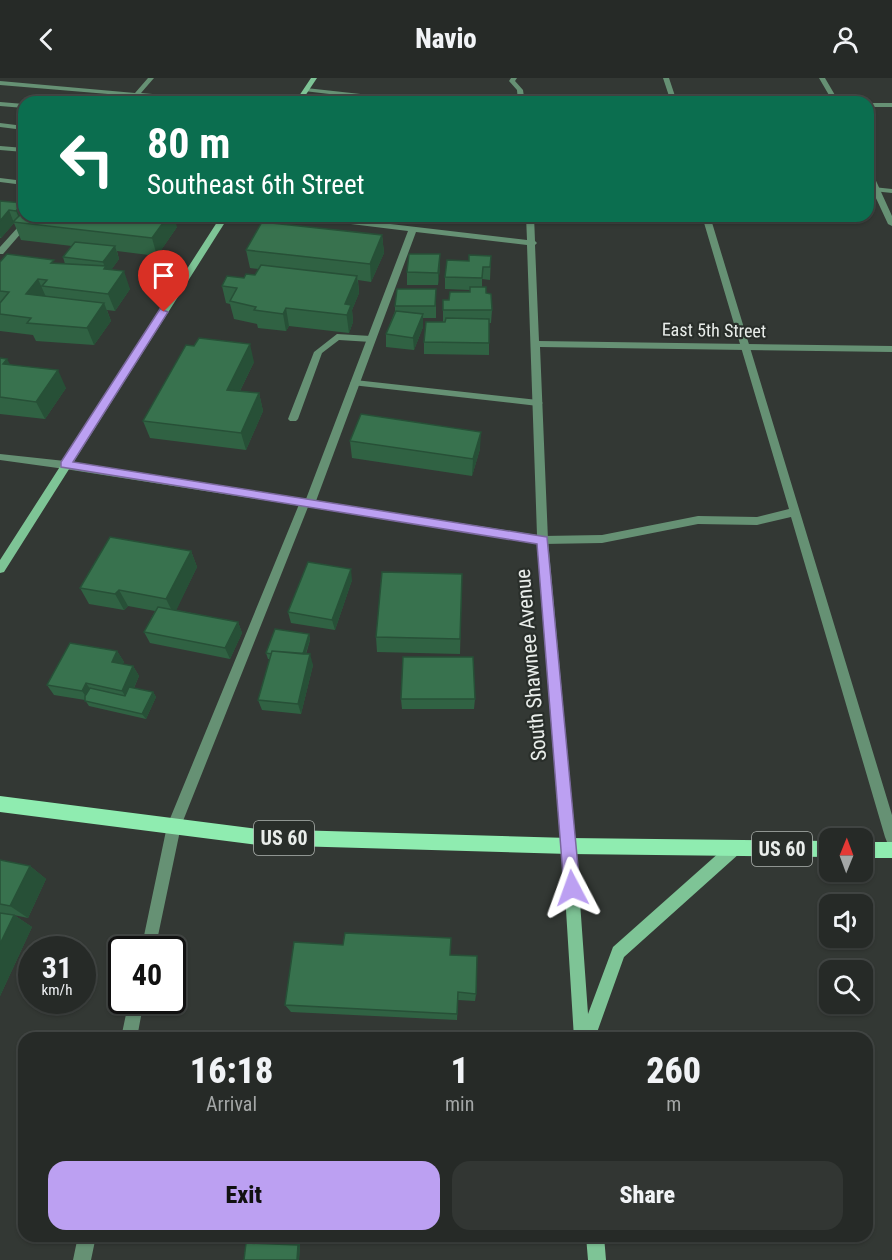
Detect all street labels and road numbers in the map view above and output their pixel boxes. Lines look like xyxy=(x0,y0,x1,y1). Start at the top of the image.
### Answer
street label: East 5th Street xyxy=(662,319,766,341)
street label: South Shawnee Avenue xyxy=(511,568,551,762)
road number: US 60 xyxy=(254,821,314,855)
road number: US 60 xyxy=(752,832,812,866)

